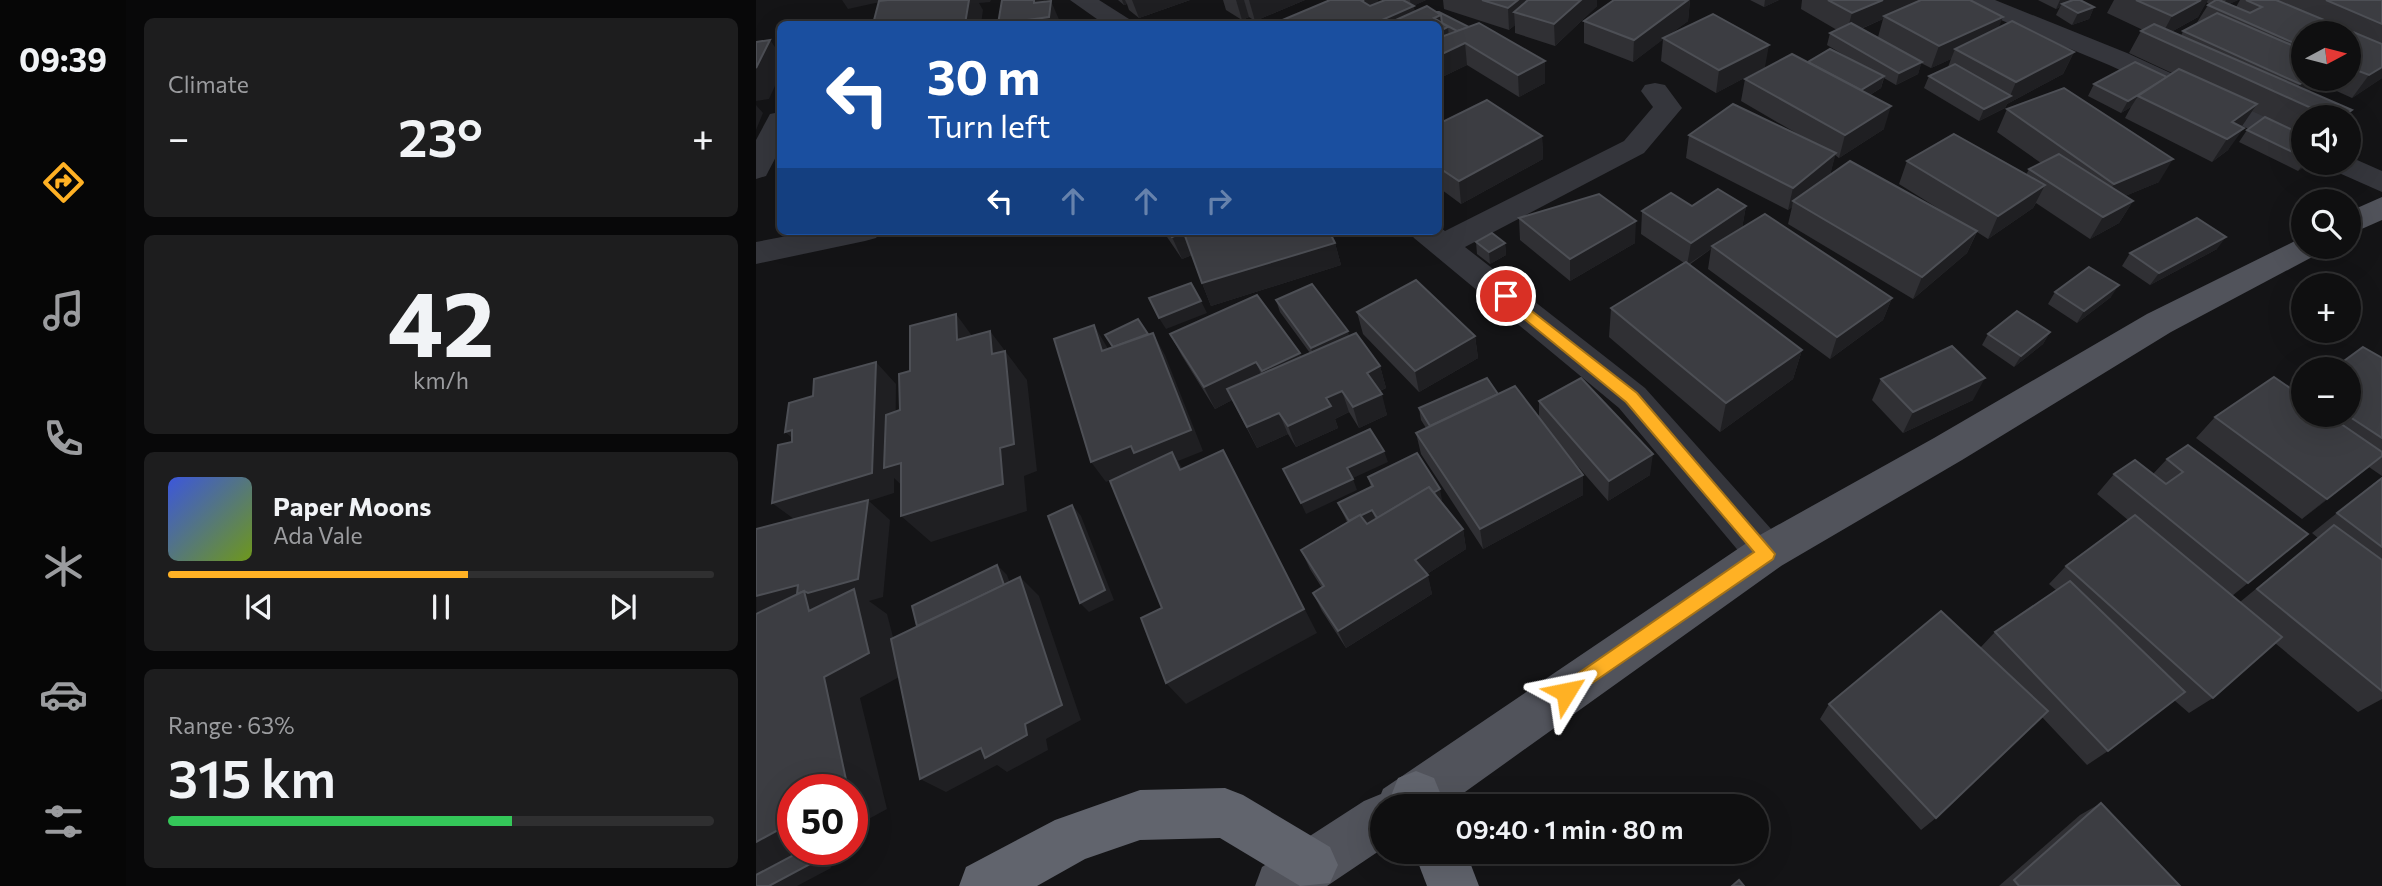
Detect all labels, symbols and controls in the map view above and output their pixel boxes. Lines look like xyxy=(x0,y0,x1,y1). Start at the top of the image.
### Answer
north arrow xyxy=(2291,21,2361,91)
map controls xyxy=(2291,21,2361,427)
text: 09:39 xyxy=(19,39,107,79)
text: 30 m xyxy=(927,45,1040,105)
icon: left xyxy=(812,49,903,140)
text: Climate xyxy=(168,70,249,98)
text: 23° xyxy=(398,104,483,168)
text: Turn left xyxy=(927,105,1051,145)
button: sound xyxy=(2291,105,2361,175)
text: − xyxy=(168,113,190,160)
text: + xyxy=(692,113,714,160)
icon: directions xyxy=(39,158,88,207)
icon: left xyxy=(981,182,1019,220)
icon: ahead xyxy=(1054,182,1092,220)
icon: ahead xyxy=(1127,182,1165,220)
icon: right xyxy=(1200,182,1238,220)
button: search xyxy=(2291,189,2361,259)
text: 42 xyxy=(388,264,494,376)
pin xyxy=(1476,266,1536,326)
button: + xyxy=(2291,273,2361,343)
icon: arrive xyxy=(1487,277,1525,315)
icon: music xyxy=(39,286,88,335)
button: − xyxy=(2291,357,2361,427)
text: km/h xyxy=(413,366,469,394)
icon: phone xyxy=(39,414,88,463)
text: Paper Moons xyxy=(273,490,431,521)
text: Ada Vale xyxy=(273,521,363,549)
icon: climate xyxy=(39,542,88,591)
icon: previous xyxy=(240,588,278,626)
icon: pause xyxy=(422,588,460,626)
icon: next xyxy=(604,588,642,626)
position arrow xyxy=(1529,655,1603,729)
icon: car xyxy=(39,670,88,719)
text: Range · 63% xyxy=(168,711,294,739)
text: 315 km xyxy=(168,745,336,809)
speed limit sign: 50 xyxy=(777,774,868,865)
icon: filters xyxy=(39,797,88,846)
text: 09:40 · 1 min · 80 m xyxy=(1456,813,1683,844)

